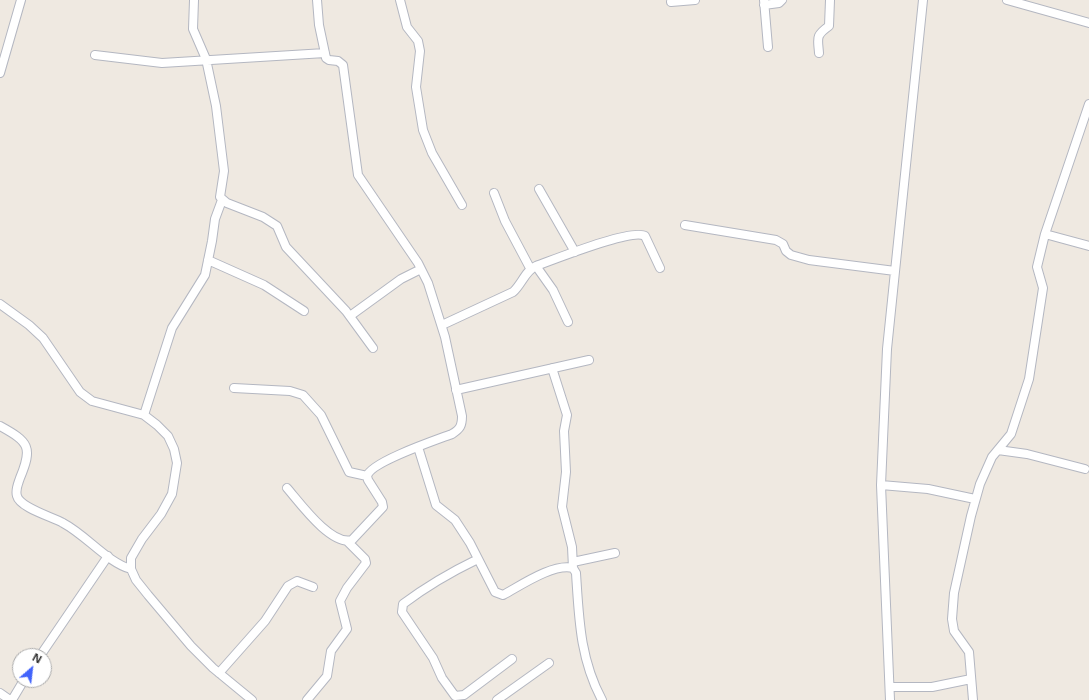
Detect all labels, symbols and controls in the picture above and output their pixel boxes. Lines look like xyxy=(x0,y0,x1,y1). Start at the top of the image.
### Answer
north arrow xyxy=(12,648,52,688)
text: N xyxy=(30,649,45,667)

